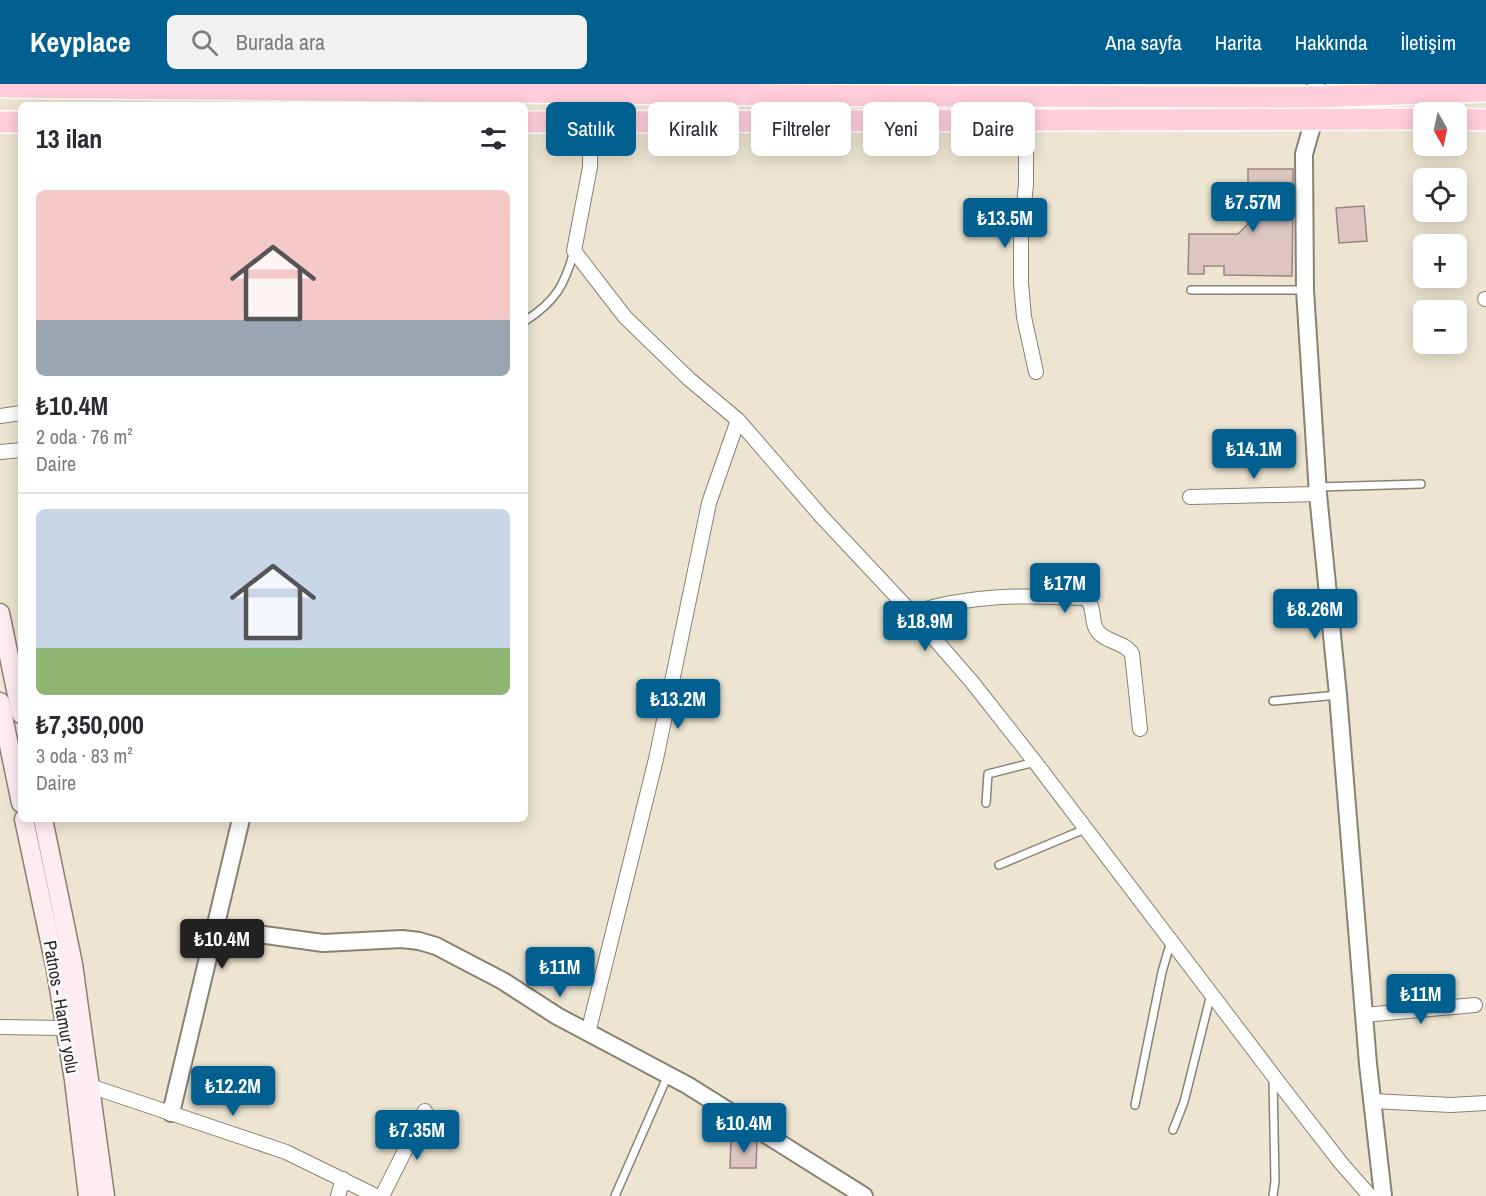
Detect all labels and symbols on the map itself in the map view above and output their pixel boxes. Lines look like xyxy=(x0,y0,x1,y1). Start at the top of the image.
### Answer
north arrow xyxy=(1413,102,1467,156)
pin: ₺7.57M xyxy=(1204,182,1302,233)
pin: ₺13.5M xyxy=(956,198,1054,249)
pin: ₺14.1M xyxy=(1205,429,1303,480)
pin: ₺17M xyxy=(1029,563,1101,614)
pin: ₺8.26M xyxy=(1266,589,1364,640)
pin: ₺18.9M xyxy=(876,601,974,652)
pin: ₺13.2M xyxy=(629,679,727,730)
pin: ₺10.4M xyxy=(173,919,271,970)
street label: Patnos - Hamur yolu xyxy=(38,938,85,1075)
pin: ₺11M xyxy=(524,947,596,998)
pin: ₺11M xyxy=(1385,974,1457,1025)
pin: ₺12.2M xyxy=(184,1066,282,1117)
pin: ₺10.4M xyxy=(695,1103,793,1154)
pin: ₺7.35M xyxy=(368,1110,466,1161)

